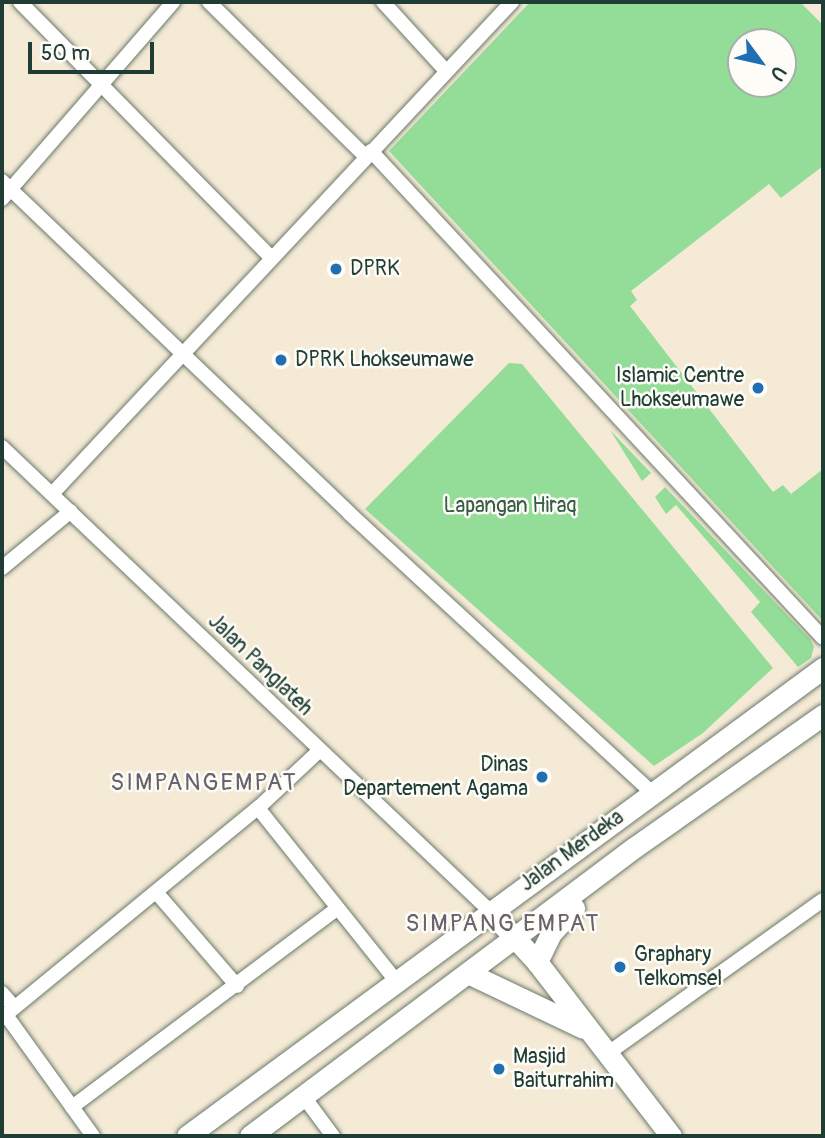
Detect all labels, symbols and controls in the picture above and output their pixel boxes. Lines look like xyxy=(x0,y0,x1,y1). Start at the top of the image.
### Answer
scale bar xyxy=(32,28,158,72)
north arrow xyxy=(727,28,797,98)
text: 50 m xyxy=(41,40,90,67)
text: U xyxy=(764,62,791,85)
place label: DPRK xyxy=(350,256,400,282)
marker: DPRK xyxy=(328,261,344,277)
place label: DPRK Lhokseumawe xyxy=(295,347,473,373)
marker: DPRK Lhokseumawe xyxy=(273,352,289,368)
place label: Islamic Centre Lhokseumawe xyxy=(616,363,744,413)
marker: Islamic Centre Lhokseumawe xyxy=(750,380,766,396)
park label: Lapangan Hiraq xyxy=(444,493,576,519)
street label: Jalan Panglateh xyxy=(202,609,318,721)
place label: Dinas Departement Agama xyxy=(343,752,528,802)
district label: SIMPANGEMPAT xyxy=(112,769,296,797)
marker: Dinas Departement Agama xyxy=(534,769,550,785)
street label: Jalan Merdeka xyxy=(515,805,629,897)
district label: SIMPANG EMPAT xyxy=(407,910,599,938)
place label: Graphary Telkomsel xyxy=(634,942,722,992)
marker: Graphary Telkomsel xyxy=(612,959,628,975)
place label: Masjid Baiturrahim xyxy=(513,1044,614,1094)
marker: Masjid Baiturrahim xyxy=(491,1061,507,1077)

